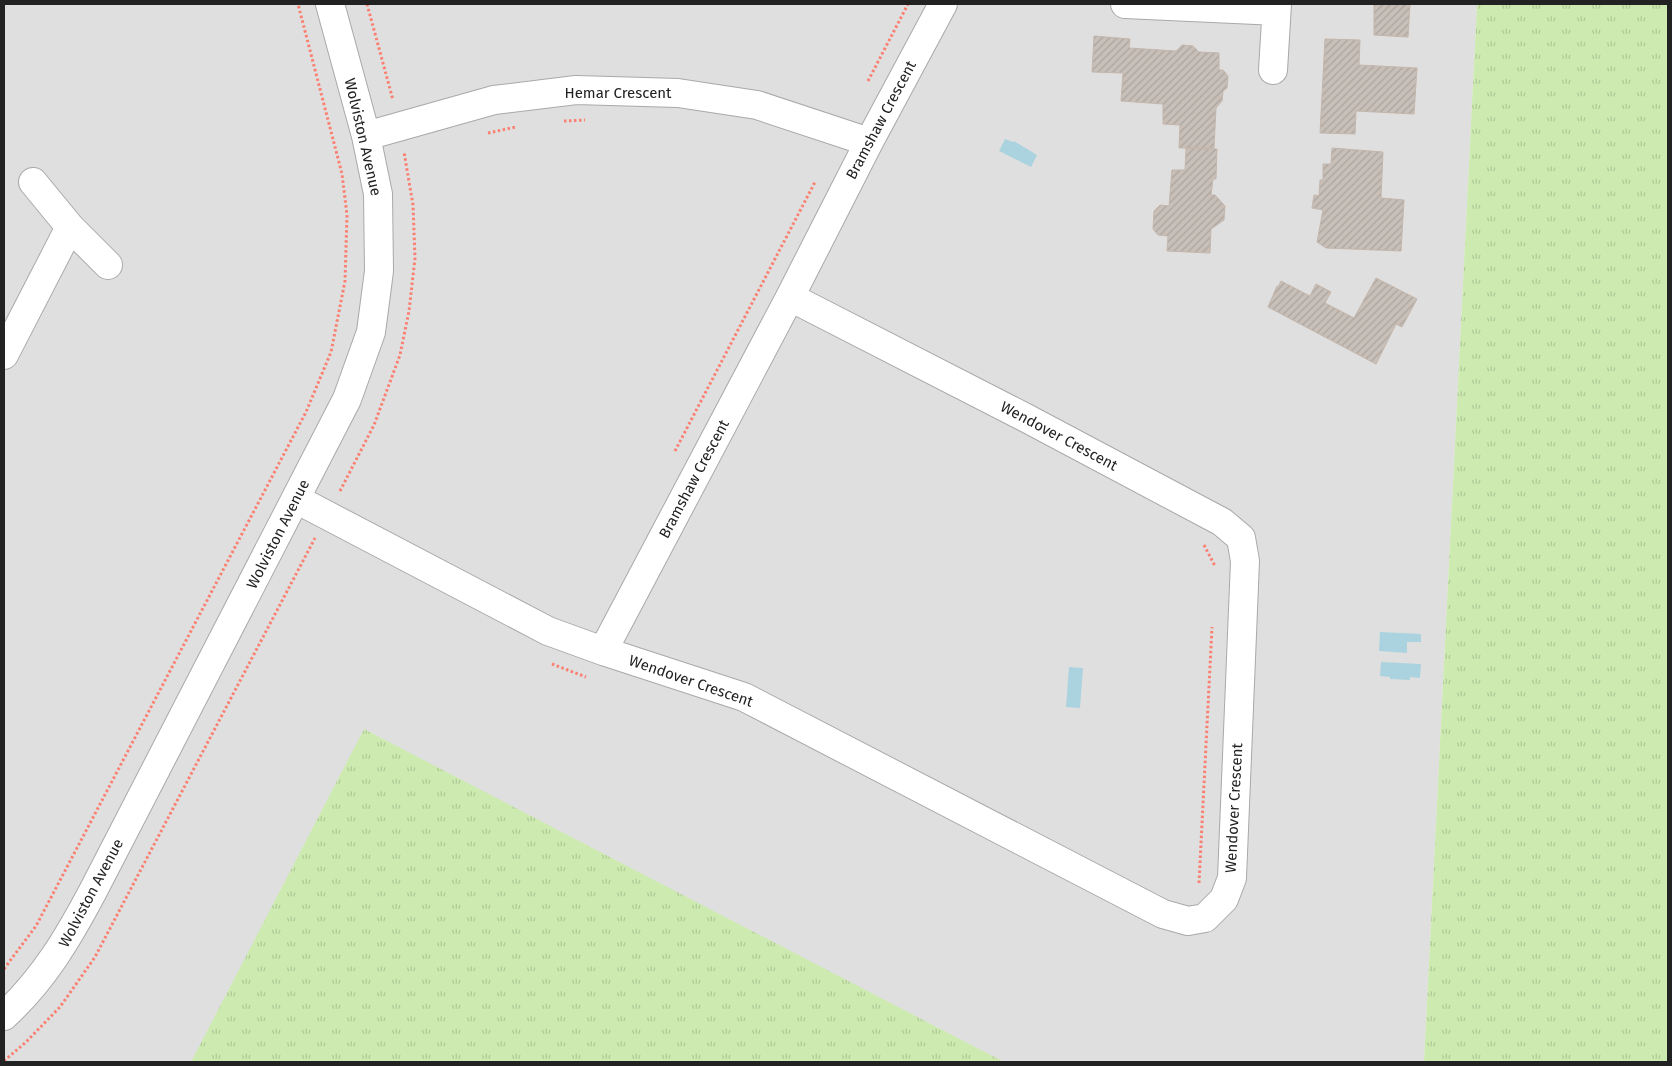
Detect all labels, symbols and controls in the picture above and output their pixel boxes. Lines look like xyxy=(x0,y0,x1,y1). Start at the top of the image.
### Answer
street label: Bramshaw Crescent xyxy=(842,57,920,182)
street label: Wolviston Avenue xyxy=(341,76,385,198)
street label: Hemar Crescent xyxy=(564,84,672,102)
street label: Wendover Crescent xyxy=(997,398,1121,475)
street label: Bramshaw Crescent xyxy=(655,416,733,541)
street label: Wolviston Avenue xyxy=(243,476,313,592)
street label: Wendover Crescent xyxy=(627,651,756,711)
street label: Wendover Crescent xyxy=(1222,742,1246,873)
street label: Wolviston Avenue xyxy=(55,836,127,950)

